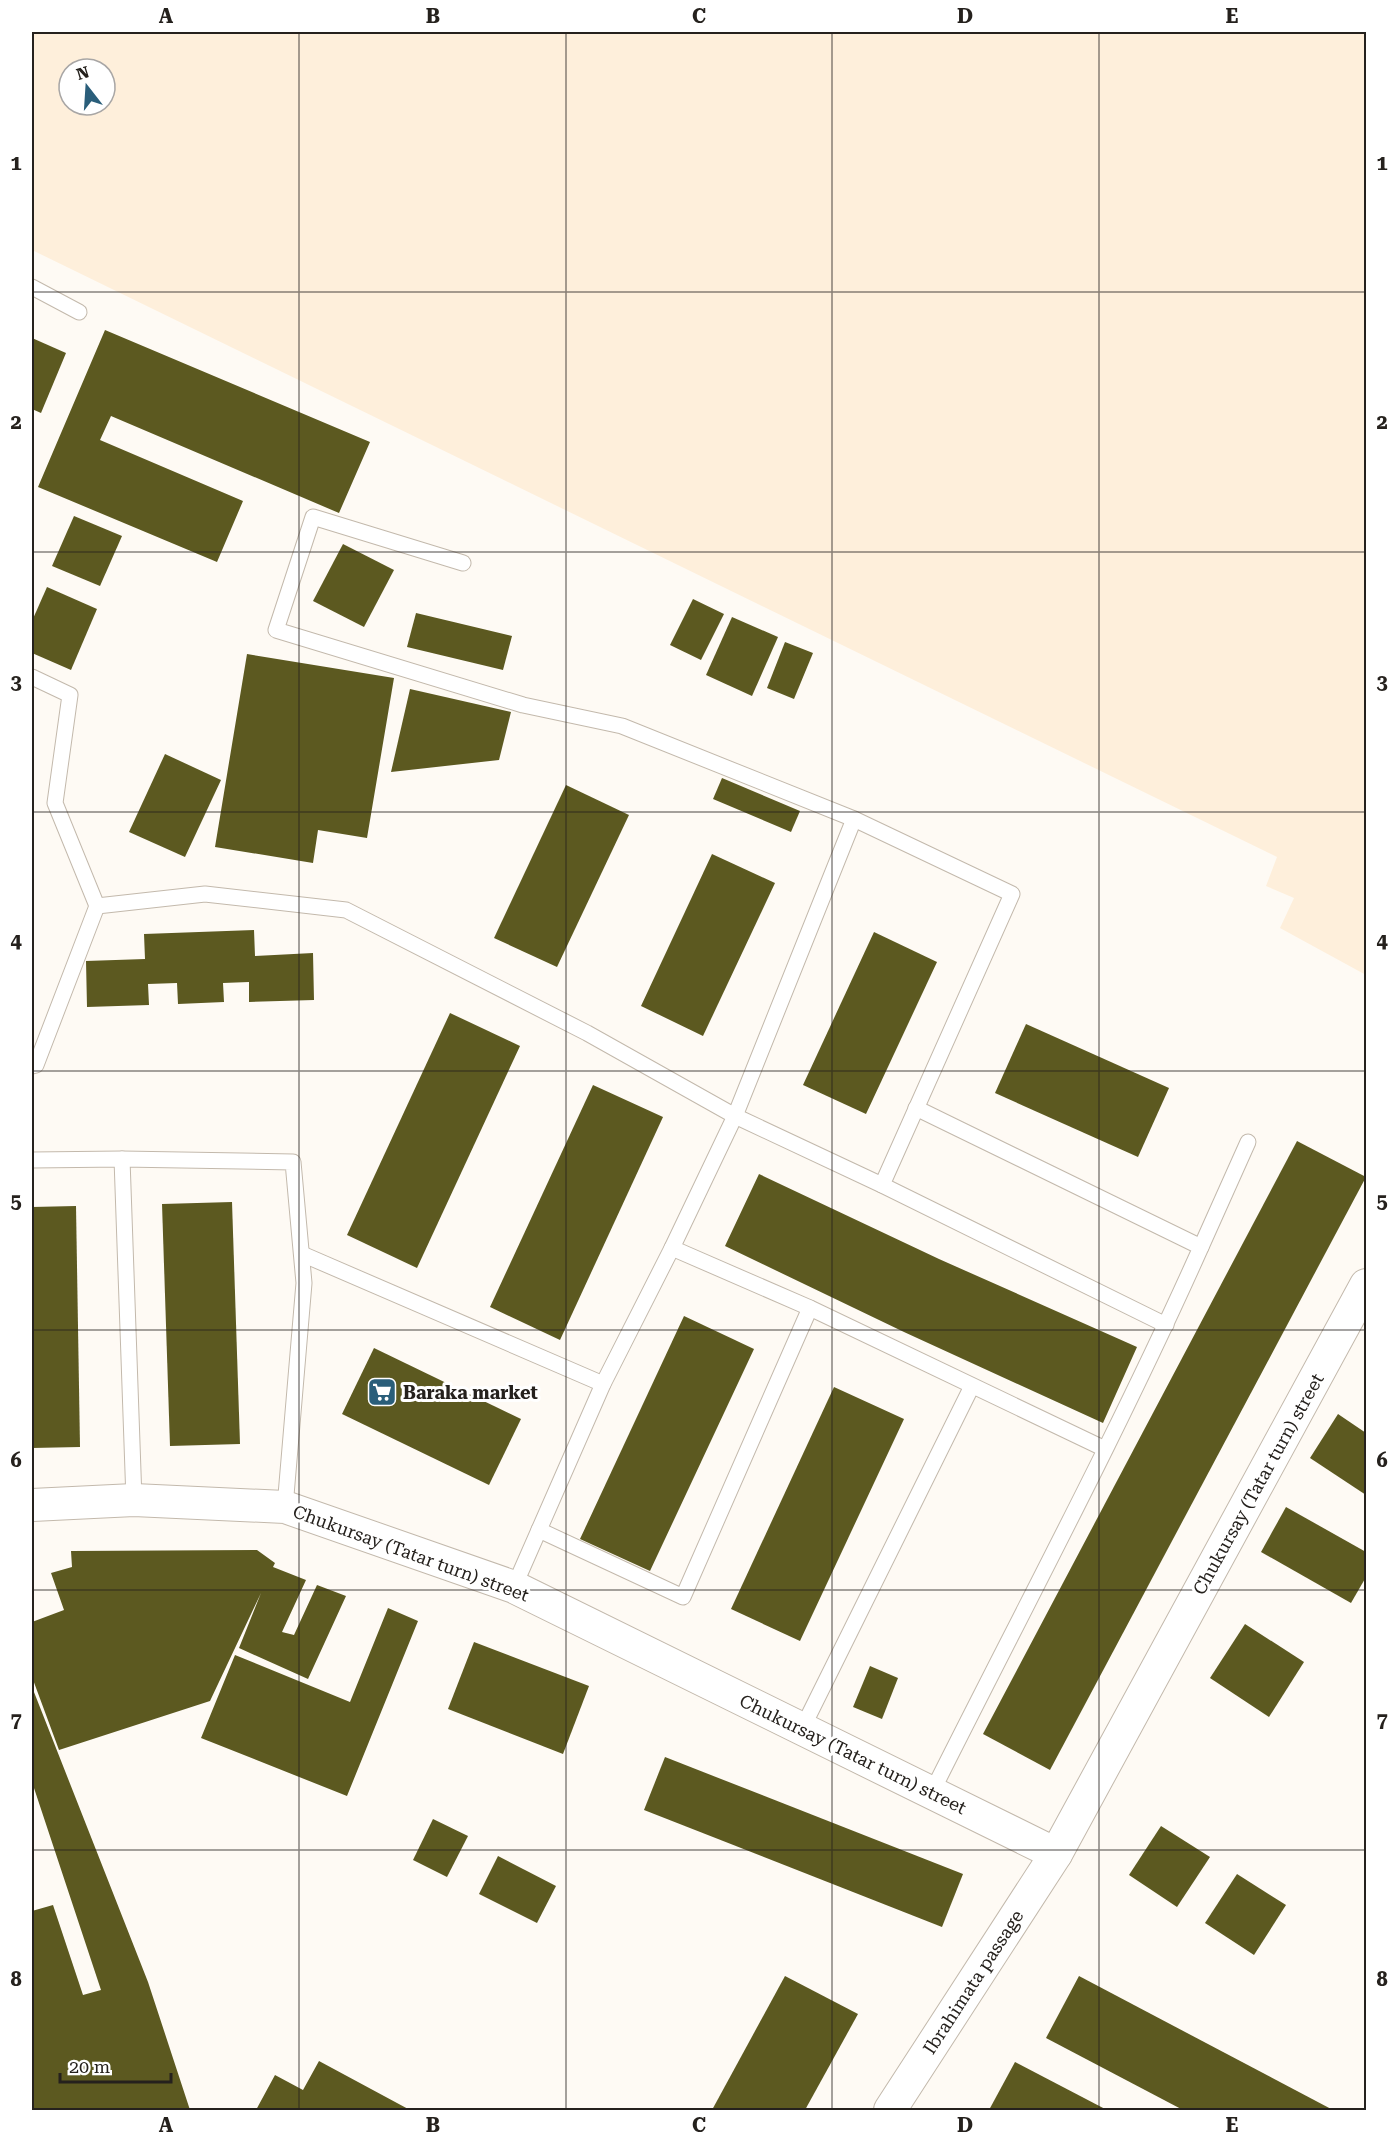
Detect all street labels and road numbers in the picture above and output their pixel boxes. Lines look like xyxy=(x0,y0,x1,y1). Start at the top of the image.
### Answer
street label: Chukursay (Tatar turn) street xyxy=(1188,1369,1328,1598)
street label: Chukursay (Tatar turn) street xyxy=(290,1500,532,1606)
street label: Chukursay (Tatar turn) street xyxy=(736,1690,970,1818)
street label: Ibrahimаta passage xyxy=(919,1906,1027,2058)

